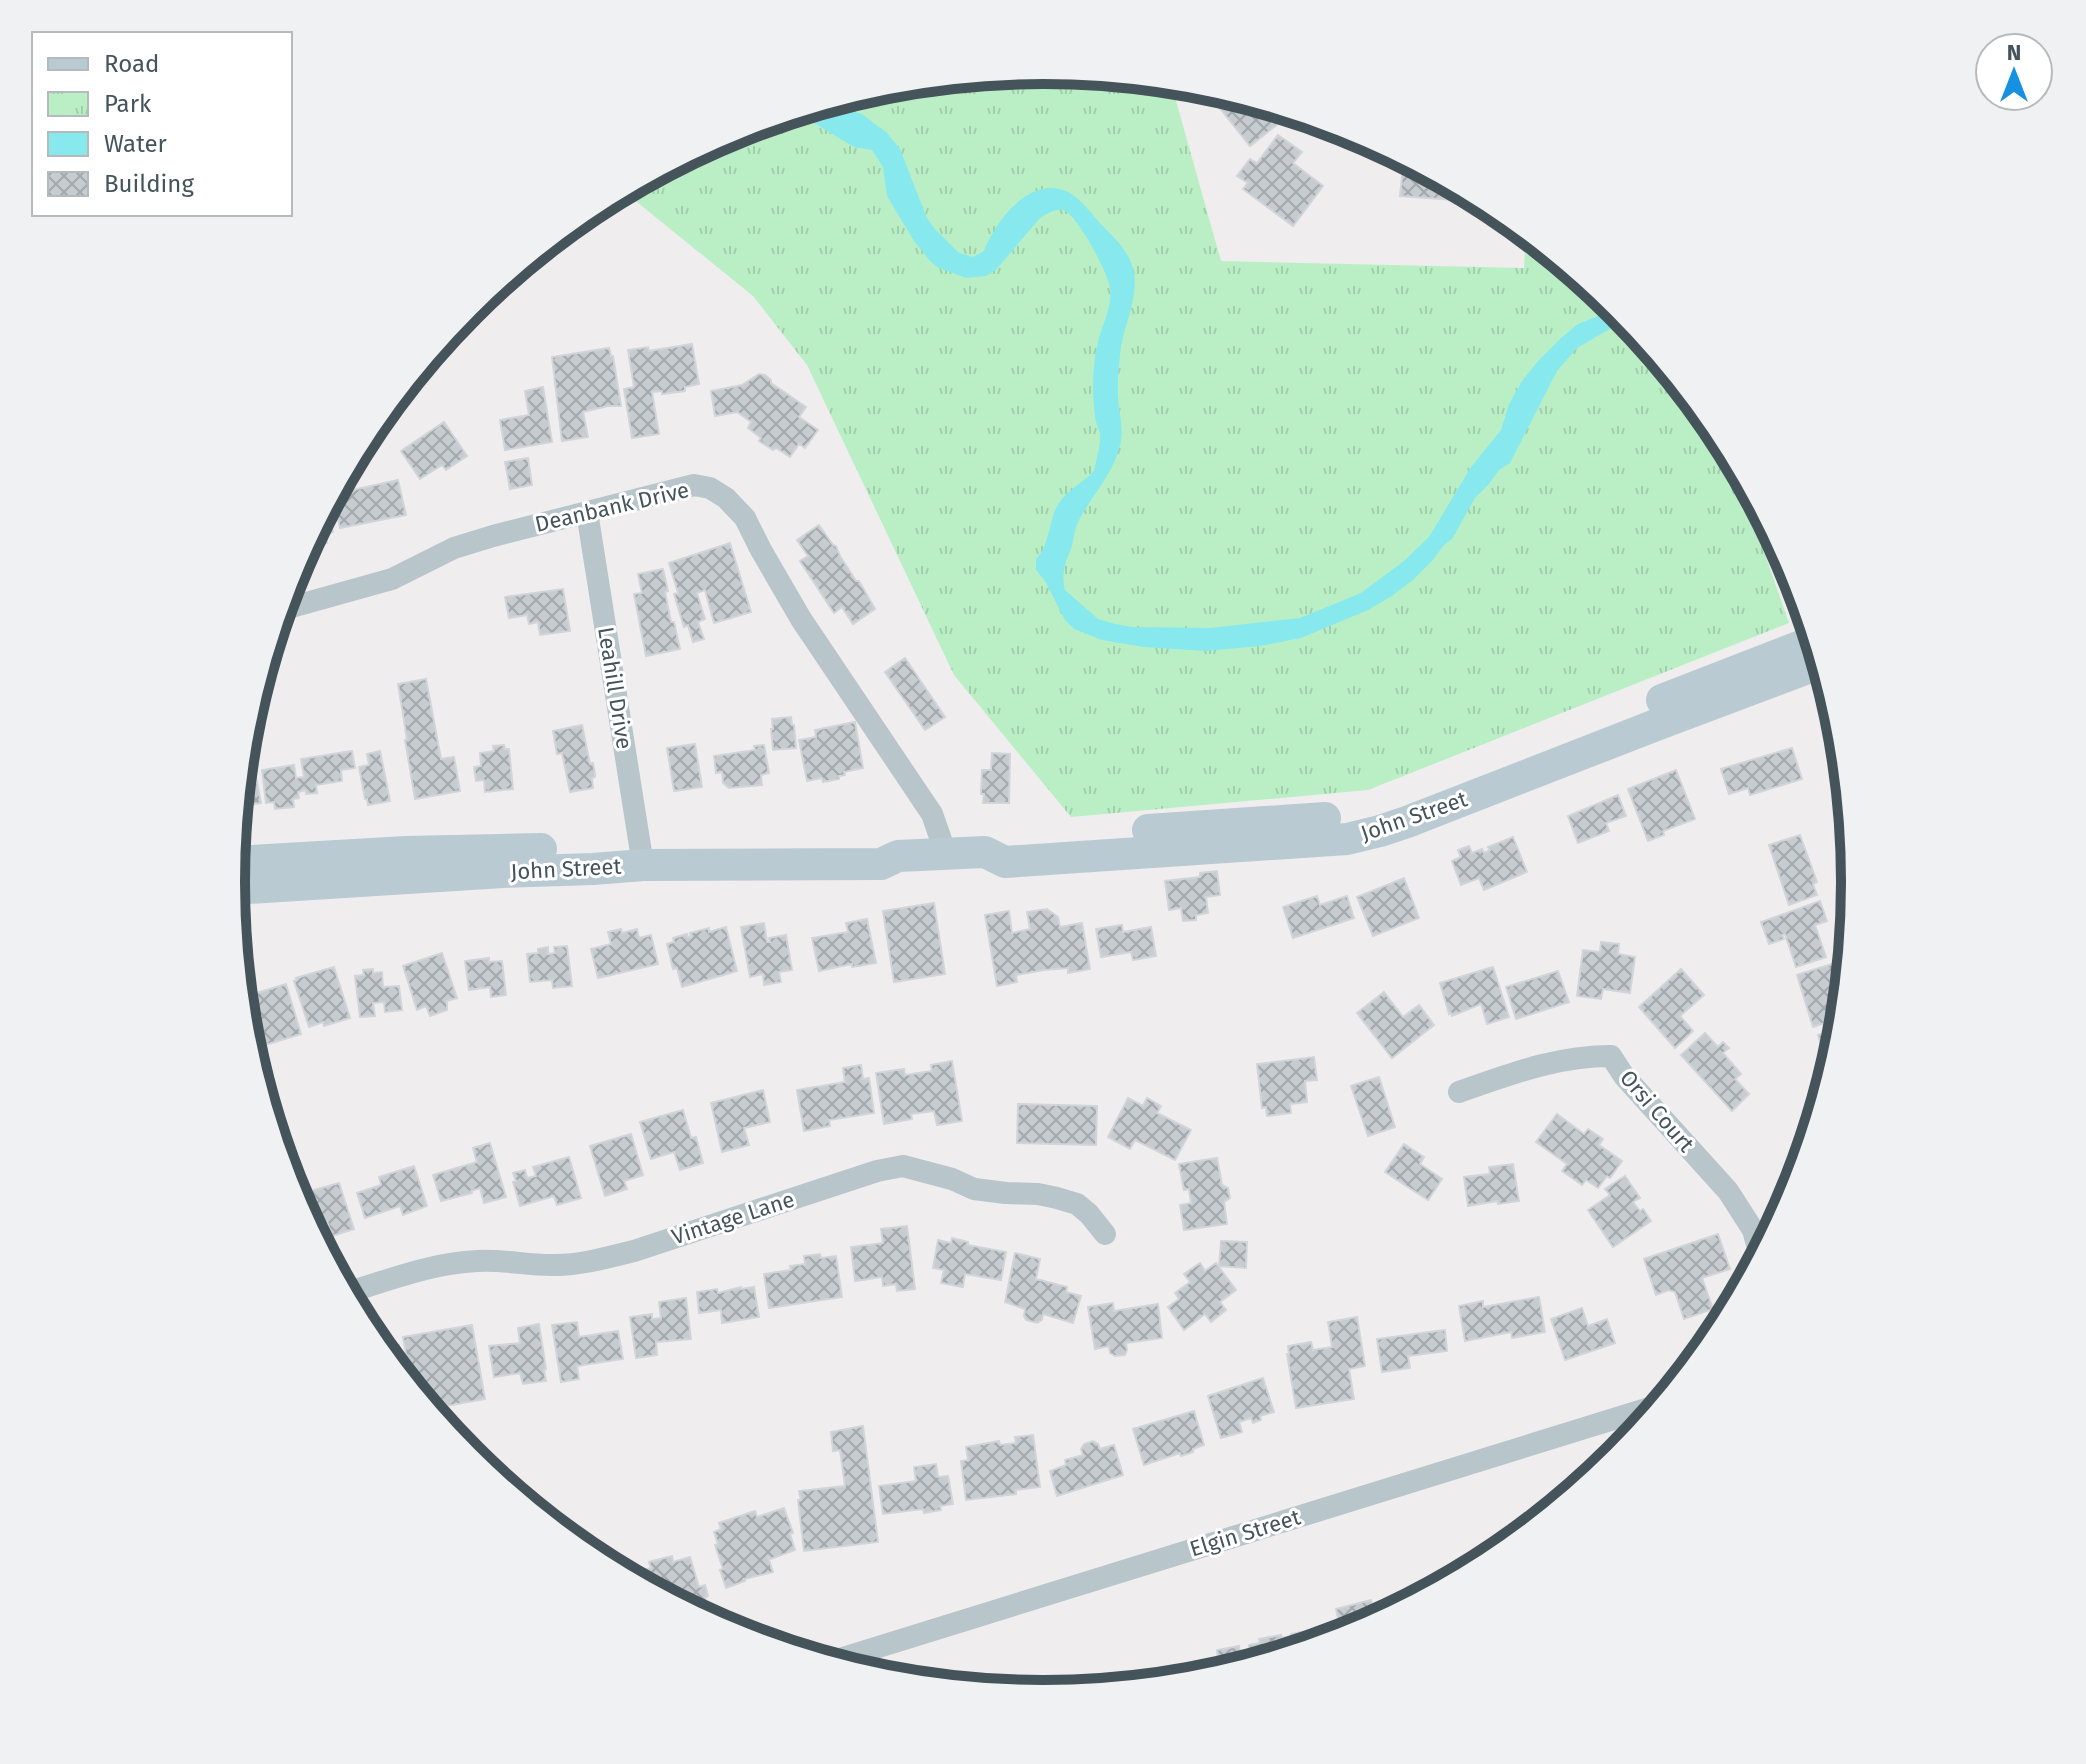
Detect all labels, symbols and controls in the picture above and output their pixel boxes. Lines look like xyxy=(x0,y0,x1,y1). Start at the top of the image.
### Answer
legend xyxy=(32,32,292,216)
north arrow xyxy=(1974,32,2054,112)
text: N xyxy=(2007,39,2021,66)
text: Road xyxy=(104,50,159,78)
text: Park xyxy=(104,90,152,118)
text: Water xyxy=(104,130,168,158)
text: Building xyxy=(104,170,194,198)
street label: Deanbank Drive xyxy=(532,476,692,538)
street label: Leahill Drive xyxy=(592,625,638,751)
street label: John Street xyxy=(1357,785,1471,847)
street label: John Street xyxy=(510,853,622,885)
street label: Orsi Court xyxy=(1614,1065,1700,1158)
street label: Vintage Lane xyxy=(668,1185,798,1251)
street label: Elgin Street xyxy=(1186,1503,1304,1563)

